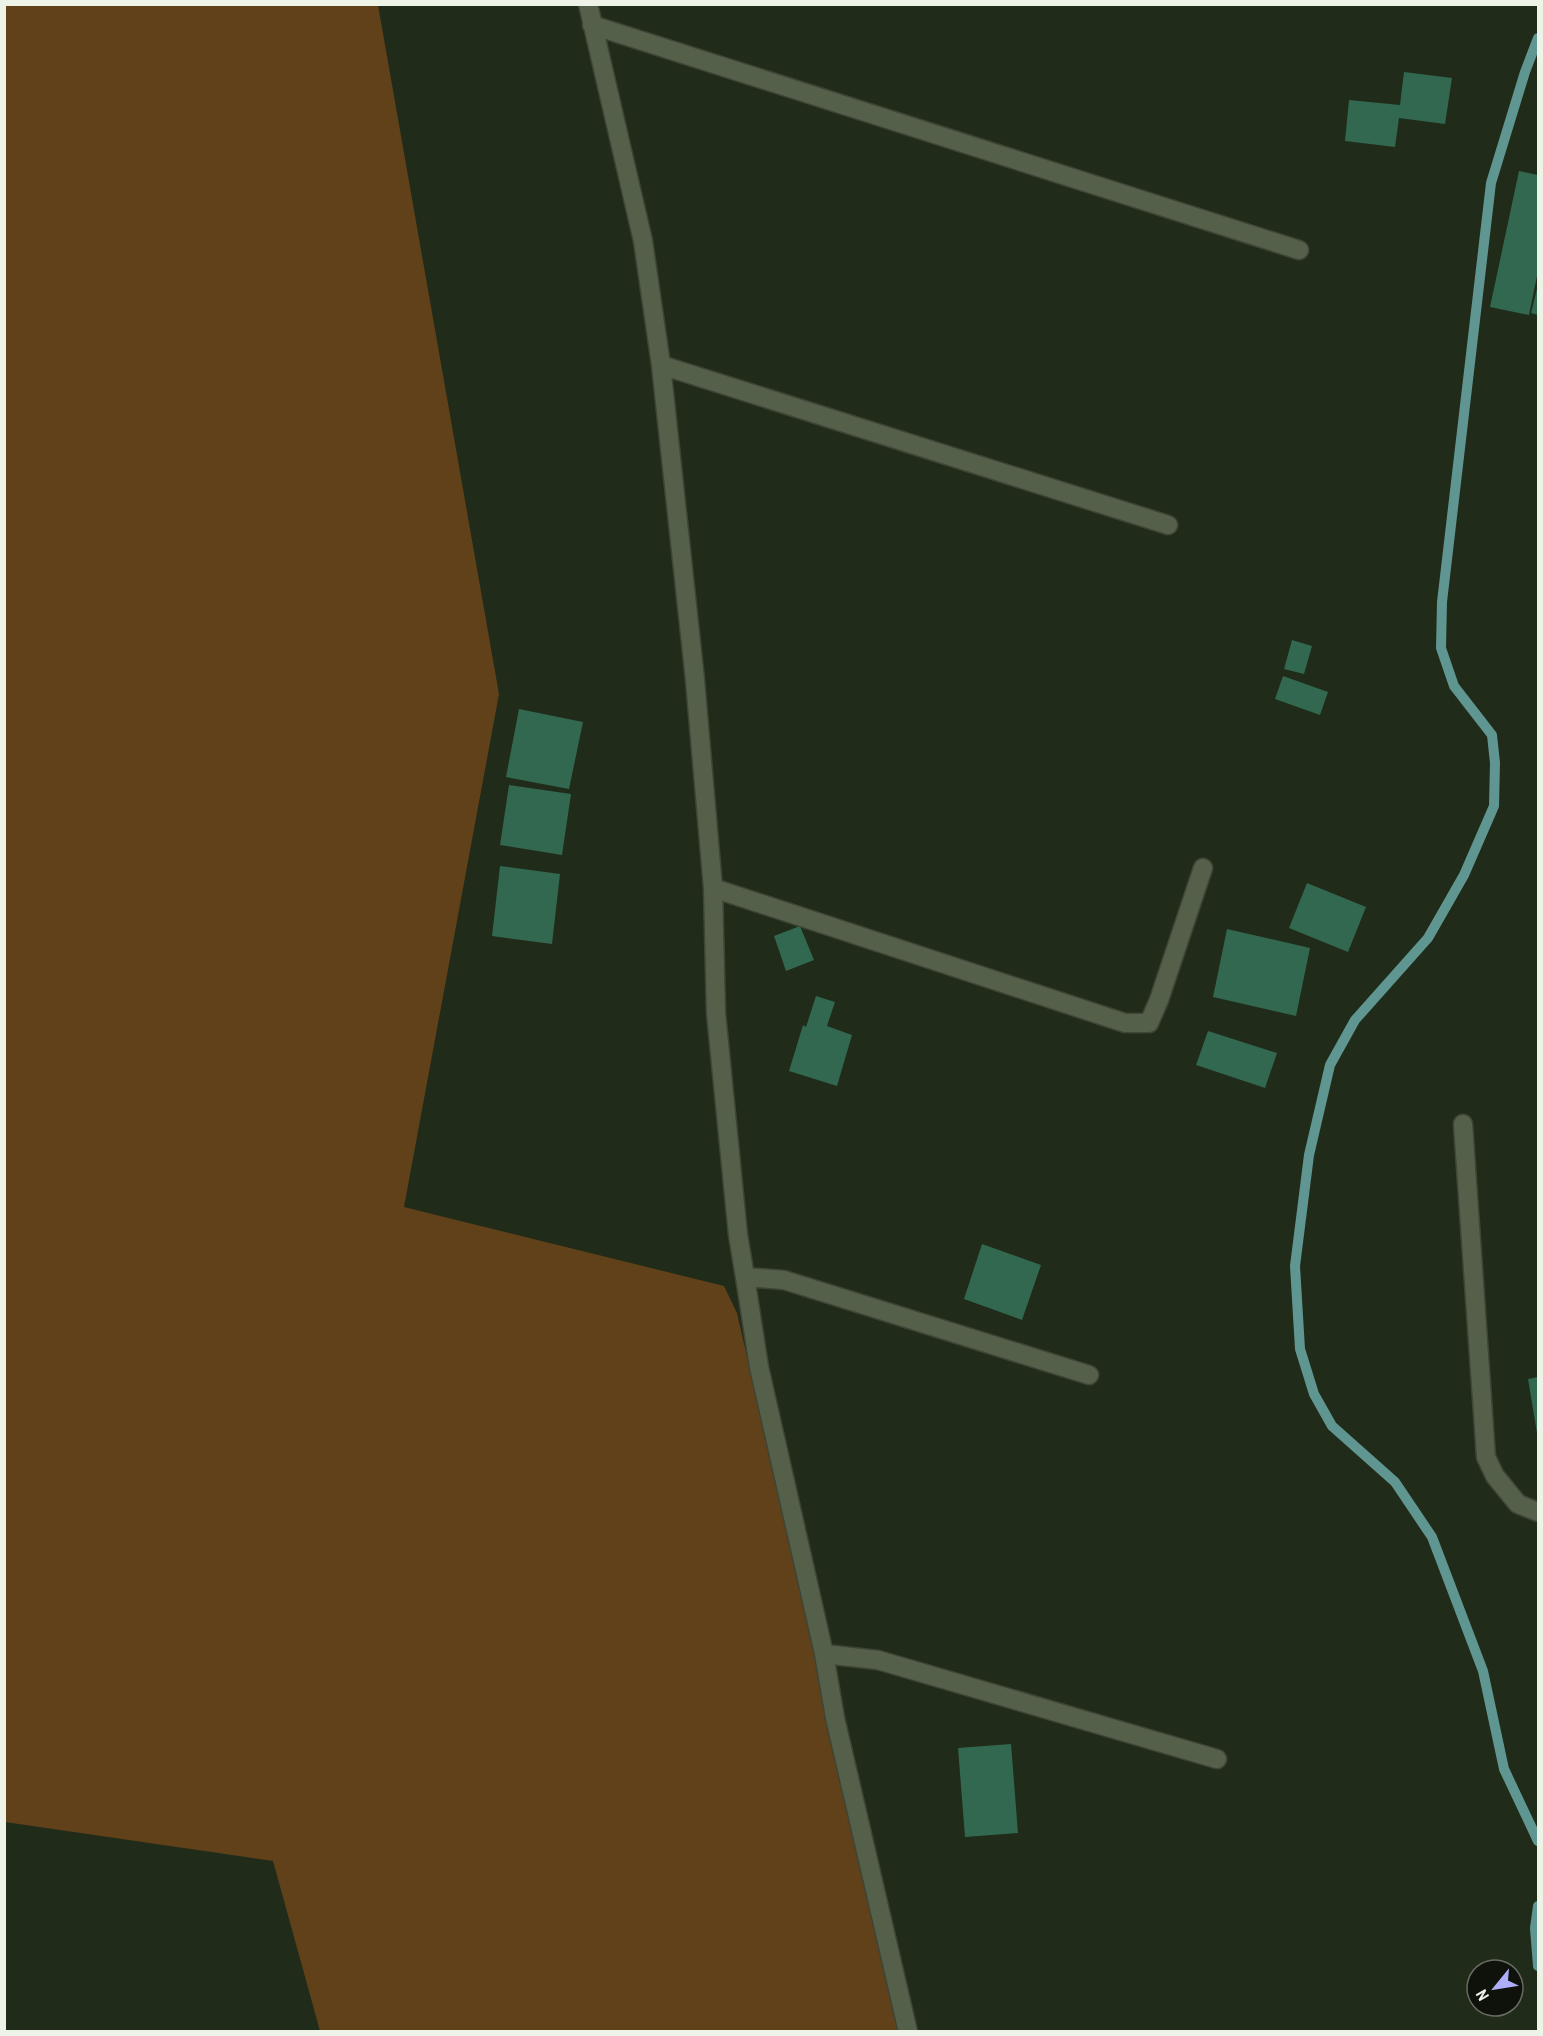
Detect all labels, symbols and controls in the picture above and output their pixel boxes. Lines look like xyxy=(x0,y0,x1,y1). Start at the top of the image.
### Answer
north arrow xyxy=(1465,1958,1525,2018)
text: N xyxy=(1470,1986,1494,2005)

